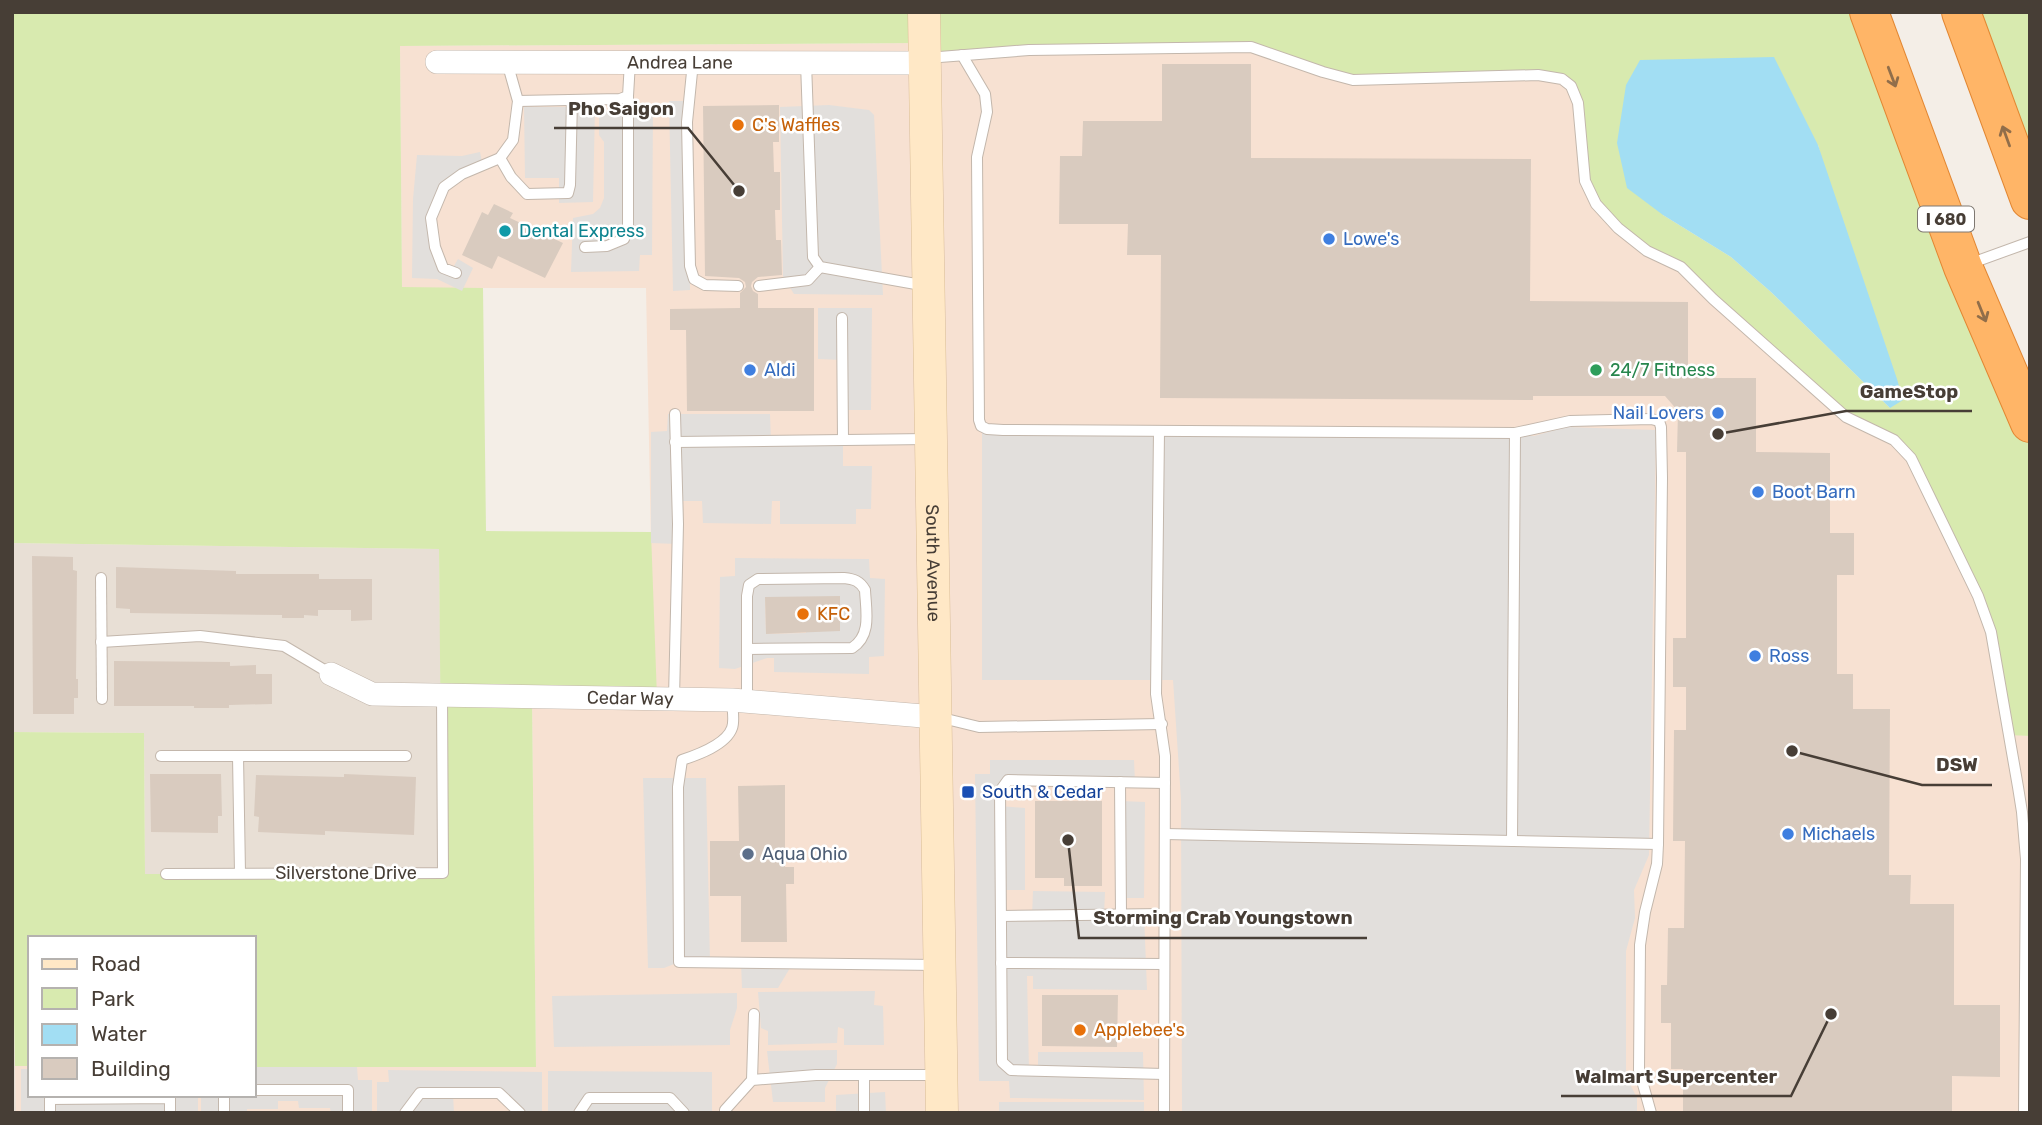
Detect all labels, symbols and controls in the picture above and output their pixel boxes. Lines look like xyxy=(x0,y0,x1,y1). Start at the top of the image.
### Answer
street label: Andrea Lane xyxy=(627,51,733,74)
one-way arrow xyxy=(1887,65,1900,87)
callout: Pho Saigon xyxy=(554,88,688,128)
text: Pho Saigon xyxy=(568,97,674,120)
place label: C's Waffles xyxy=(752,114,840,136)
marker: C's Waffles xyxy=(730,117,746,133)
one-way arrow xyxy=(1999,126,2012,148)
road number: I 680 xyxy=(1918,206,1974,232)
place label: Dental Express xyxy=(519,220,644,242)
marker: Dental Express xyxy=(497,223,513,239)
place label: Lowe's xyxy=(1343,228,1400,250)
marker: Lowe's xyxy=(1321,231,1337,247)
one-way arrow xyxy=(1976,301,1989,322)
place label: Aldi xyxy=(764,359,796,381)
place label: 24/7 Fitness xyxy=(1610,359,1715,381)
marker: Aldi xyxy=(742,362,758,378)
marker: 24/7 Fitness xyxy=(1588,362,1604,378)
callout: GameStop xyxy=(1846,371,1972,411)
text: GameStop xyxy=(1860,380,1958,403)
place label: Nail Lovers xyxy=(1613,402,1704,424)
marker: Nail Lovers xyxy=(1710,405,1726,421)
place label: Boot Barn xyxy=(1772,481,1856,503)
marker: Boot Barn xyxy=(1750,484,1766,500)
street label: South Avenue xyxy=(921,504,945,622)
place label: KFC xyxy=(817,603,850,625)
marker: KFC xyxy=(795,606,811,622)
place label: Ross xyxy=(1769,645,1809,667)
marker: Ross xyxy=(1747,648,1763,664)
street label: Cedar Way xyxy=(587,687,674,710)
callout: DSW xyxy=(1922,745,1992,785)
text: DSW xyxy=(1936,753,1978,776)
place label: South & Cedar xyxy=(982,781,1103,803)
marker: South & Cedar xyxy=(960,784,976,800)
place label: Michaels xyxy=(1802,823,1875,845)
marker: Michaels xyxy=(1780,826,1796,842)
place label: Aqua Ohio xyxy=(762,843,848,865)
marker: Aqua Ohio xyxy=(740,846,756,862)
street label: Silverstone Drive xyxy=(275,862,417,884)
callout: Storming Crab Youngstown xyxy=(1079,898,1367,938)
text: Storming Crab Youngstown xyxy=(1093,906,1353,929)
legend xyxy=(28,936,256,1097)
text: Road xyxy=(91,951,141,976)
text: Park xyxy=(91,986,135,1011)
place label: Applebee's xyxy=(1094,1019,1185,1041)
text: Water xyxy=(91,1021,147,1046)
marker: Applebee's xyxy=(1072,1022,1088,1038)
text: Building xyxy=(91,1056,171,1081)
callout: Walmart Supercenter xyxy=(1561,1056,1791,1096)
text: Walmart Supercenter xyxy=(1575,1065,1777,1088)

